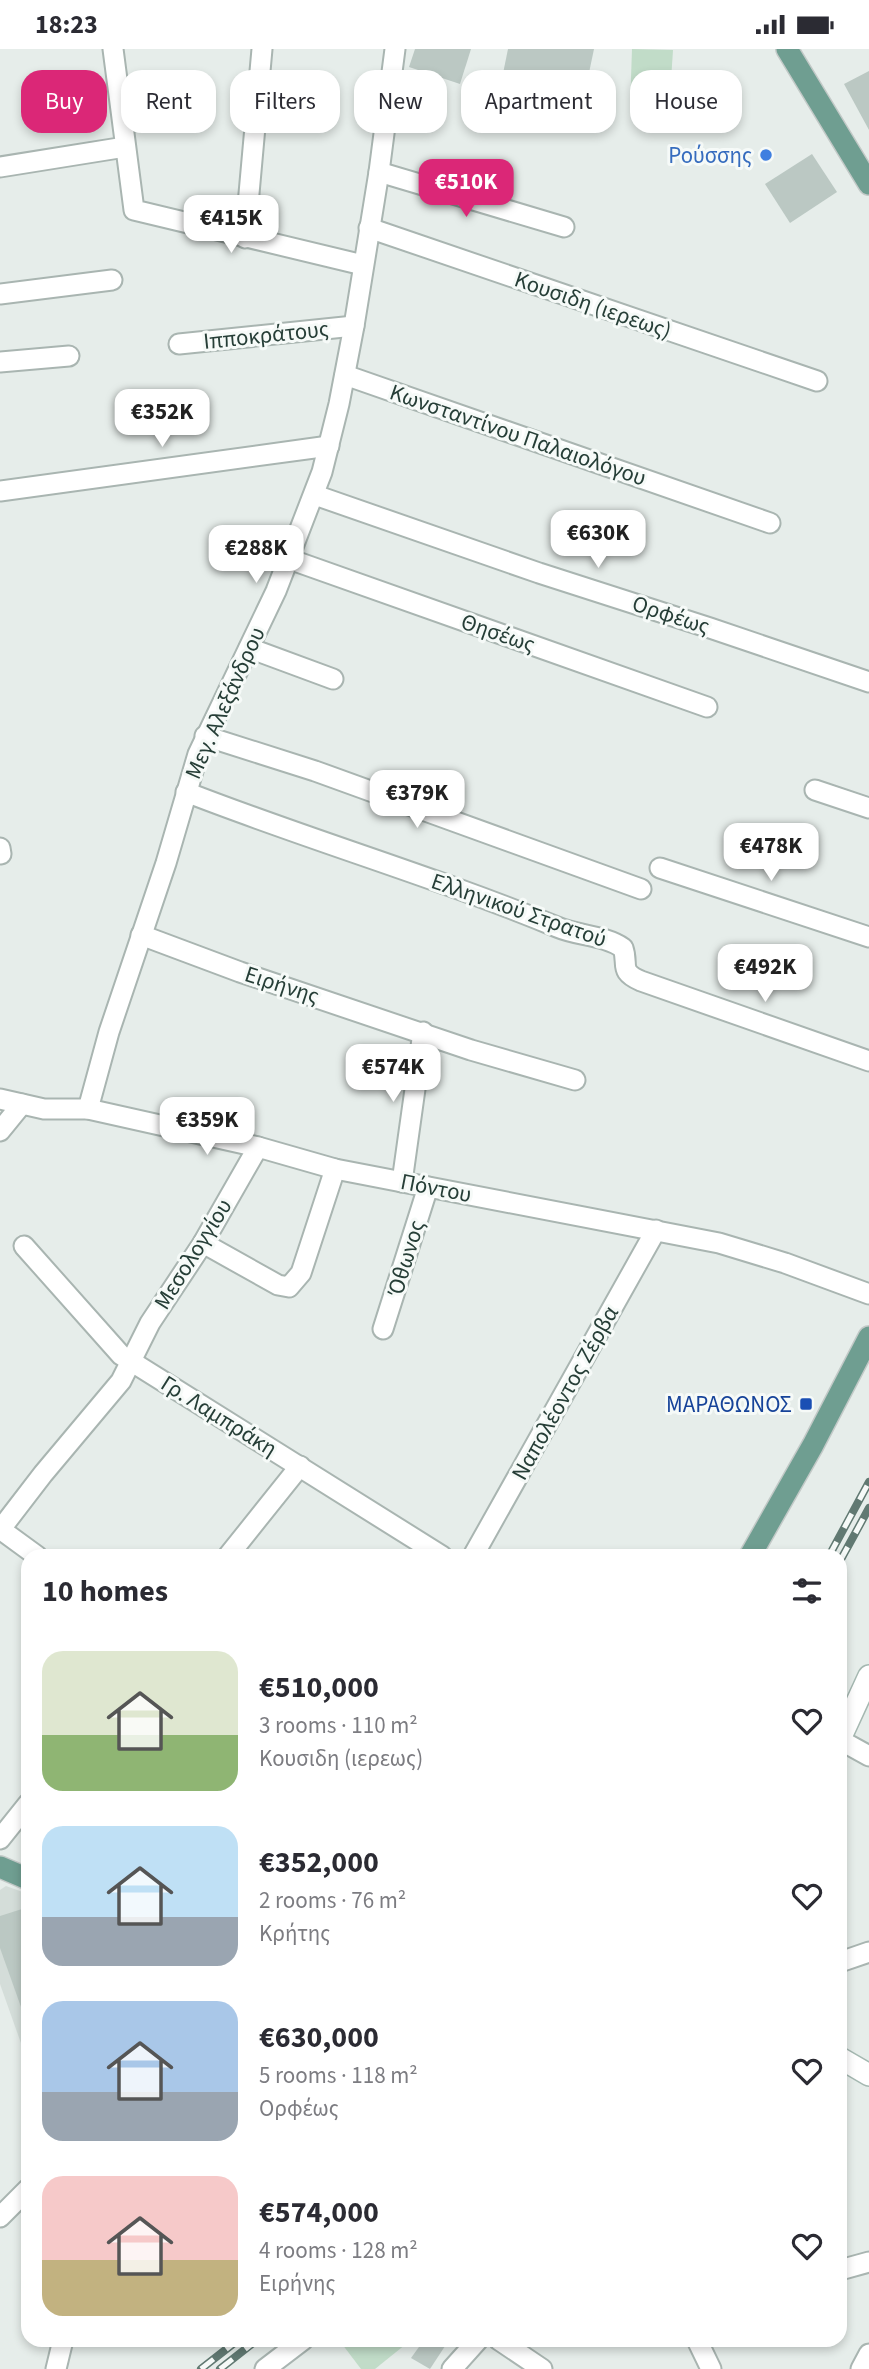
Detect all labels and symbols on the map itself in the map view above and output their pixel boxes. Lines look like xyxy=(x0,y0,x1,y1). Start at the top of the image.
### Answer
place label: Ρούσσης xyxy=(668,139,752,172)
marker: Ρούσσης xyxy=(758,147,774,163)
pin: €510K xyxy=(417,159,515,219)
pin: €415K xyxy=(182,195,280,255)
street label: Κουσιδη (ιερεως) xyxy=(510,263,676,347)
street label: Ιπποκράτους xyxy=(202,312,330,358)
street label: Κωνσταντίνου Παλαιολόγου xyxy=(385,376,651,494)
pin: €352K xyxy=(113,389,211,449)
pin: €630K xyxy=(549,511,647,570)
pin: €288K xyxy=(207,525,305,585)
street label: Ορφέως xyxy=(628,587,714,643)
street label: Θησέως xyxy=(457,605,539,661)
street label: Μεγ. Αλεξάνδρου xyxy=(177,621,273,785)
pin: €379K xyxy=(368,771,466,830)
pin: €478K xyxy=(722,823,820,883)
street label: Ελληνικού Στρατού xyxy=(427,865,611,955)
pin: €492K xyxy=(716,944,814,1004)
street label: Ειρήνης xyxy=(241,957,324,1013)
pin: €574K xyxy=(344,1045,442,1104)
pin: €359K xyxy=(158,1097,256,1157)
street label: Πόντου xyxy=(398,1165,474,1211)
street label: Μεσολογγίου xyxy=(146,1192,240,1316)
street label: Όθωνος xyxy=(379,1216,433,1301)
street label: Ναπολέοντος Ζέρβα xyxy=(503,1300,627,1486)
street label: Γρ. Λαμπράκη xyxy=(155,1367,283,1465)
place label: ΜΑΡΑΘΩΝΟΣ xyxy=(666,1388,792,1421)
marker: ΜΑΡΑΘΩΝΟΣ xyxy=(798,1396,814,1412)

